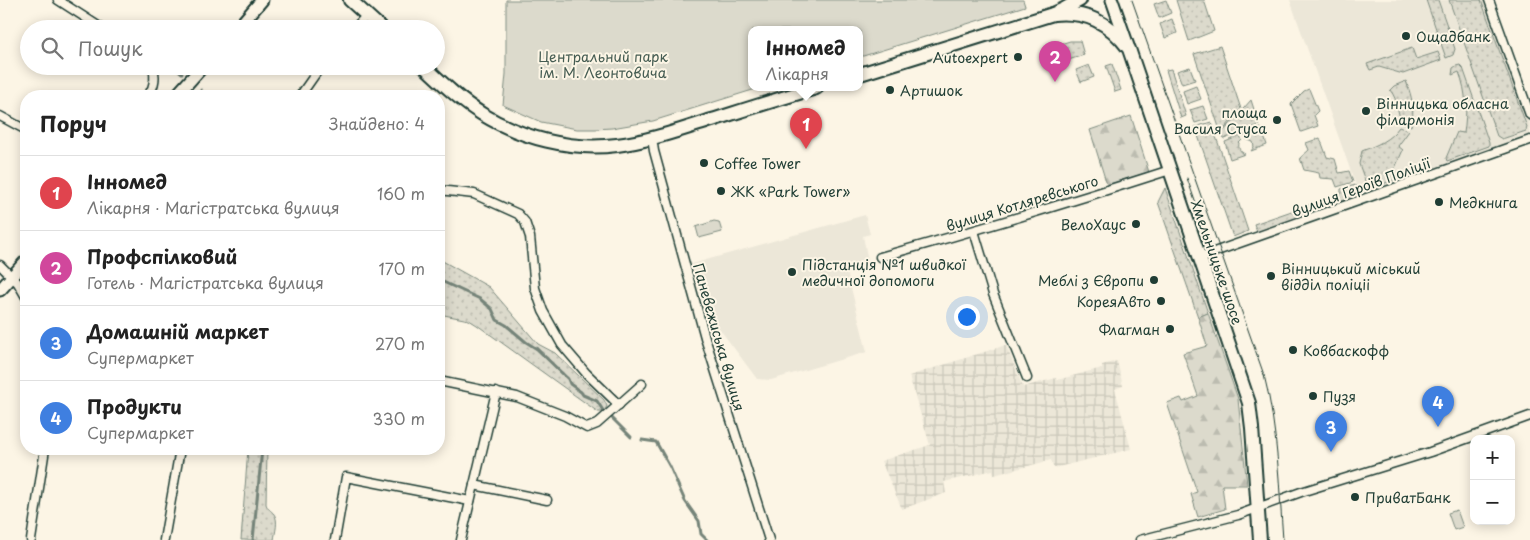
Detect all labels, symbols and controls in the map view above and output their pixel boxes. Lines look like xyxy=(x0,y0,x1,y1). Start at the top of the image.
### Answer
search box xyxy=(20,20,445,75)
popup xyxy=(748,26,863,91)
place label: Ощадбанк xyxy=(1416,26,1491,47)
marker: Ощадбанк xyxy=(1400,30,1412,42)
text: Інномед xyxy=(765,33,846,61)
icon: search xyxy=(38,34,66,62)
text: Пошук xyxy=(78,34,143,62)
pin: 2 xyxy=(1039,41,1071,82)
park label: Центральний парк ім. М. Леонтовича xyxy=(538,46,668,83)
place label: Autoexpert xyxy=(933,47,1008,68)
marker: Autoexpert xyxy=(1012,51,1024,63)
text: Лікарня xyxy=(765,61,829,85)
place label: Артишок xyxy=(900,80,963,101)
marker: Артишок xyxy=(884,84,896,96)
place label: Вінницька обласна філармонія xyxy=(1376,93,1509,130)
place label: площа Василя Стуса xyxy=(1173,102,1267,139)
marker: Вінницька обласна філармонія xyxy=(1360,105,1372,117)
text: Поруч xyxy=(40,107,107,139)
pin: 1 xyxy=(790,108,822,149)
text: Знайдено: 4 xyxy=(329,111,425,135)
marker: площа Василя Стуса xyxy=(1271,114,1283,126)
street label: вулиця Героїв Поліції xyxy=(1289,152,1434,222)
place label: Coffee Tower xyxy=(714,153,801,174)
marker: Coffee Tower xyxy=(698,157,710,169)
text: Інномед xyxy=(87,167,167,195)
street label: вулиця Котляревського xyxy=(943,170,1101,236)
text: 1 xyxy=(52,181,60,205)
text: 160 m xyxy=(377,181,425,205)
place label: ЖК «Park Tower» xyxy=(730,181,850,202)
marker: ЖК «Park Tower» xyxy=(715,185,727,197)
place label: Медкнига xyxy=(1449,192,1518,213)
text: Лікарня · Магістратська вулиця xyxy=(87,195,340,219)
marker: Медкнига xyxy=(1433,196,1445,208)
street label: Хмельницьке шосе xyxy=(1186,197,1248,328)
place label: ВелоХаус xyxy=(1061,214,1126,235)
marker: ВелоХаус xyxy=(1130,218,1142,230)
text: Профспілковий xyxy=(87,242,237,270)
place label: Підстанція №1 швидкої медичної допомоги xyxy=(802,254,967,291)
text: 2 xyxy=(50,256,62,280)
text: 170 m xyxy=(379,256,425,280)
place label: Вінницький міський відділ поліціі xyxy=(1281,258,1420,295)
street label: Паневежиська вулиця xyxy=(688,261,750,413)
marker: Підстанція №1 швидкої медичної допомоги xyxy=(786,266,798,278)
text: Готель · Магістратська вулиця xyxy=(87,270,324,294)
place label: Меблі з Європи xyxy=(1038,270,1144,291)
marker: Вінницький міський відділ поліціі xyxy=(1265,270,1277,282)
marker: Меблі з Європи xyxy=(1148,274,1160,286)
place label: КореяАвто xyxy=(1076,291,1151,312)
marker: КореяАвто xyxy=(1155,295,1167,307)
your location xyxy=(954,304,980,330)
text: Домашній маркет xyxy=(87,317,269,345)
place label: Флагман xyxy=(1099,319,1160,340)
marker: Флагман xyxy=(1164,323,1176,335)
text: 3 xyxy=(51,331,61,355)
text: 270 m xyxy=(375,331,425,355)
place label: Ковбаскофф xyxy=(1303,340,1389,361)
marker: Ковбаскофф xyxy=(1287,344,1299,356)
text: Супермаркет xyxy=(87,345,194,369)
place label: Пузя xyxy=(1323,386,1356,407)
pin: 4 xyxy=(1422,386,1454,427)
marker: Пузя xyxy=(1307,390,1319,402)
text: Продукти xyxy=(87,392,182,420)
text: 4 xyxy=(51,406,61,430)
text: 330 m xyxy=(372,406,425,430)
pin: 3 xyxy=(1315,411,1347,452)
text: Супермаркет xyxy=(87,420,194,444)
map controls xyxy=(1470,435,1515,525)
button: + xyxy=(1470,435,1515,480)
button: − xyxy=(1470,480,1515,525)
place label: ПриватБанк xyxy=(1365,487,1451,508)
marker: ПриватБанк xyxy=(1349,491,1361,503)

